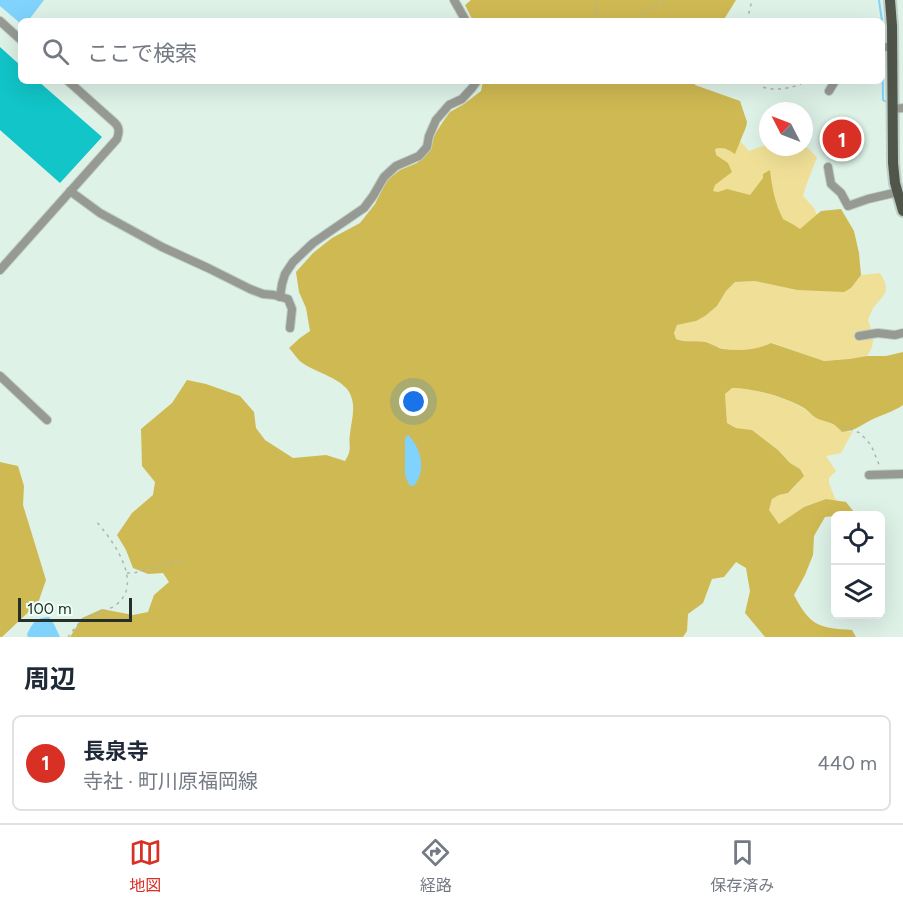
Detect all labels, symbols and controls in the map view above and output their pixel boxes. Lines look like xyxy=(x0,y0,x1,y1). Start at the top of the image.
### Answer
search box xyxy=(18,18,885,84)
icon: search xyxy=(39,35,72,68)
text: ここで検索 xyxy=(87,40,197,67)
north arrow xyxy=(759,102,813,156)
pin: 1 xyxy=(822,116,862,162)
your location xyxy=(399,387,428,416)
map controls xyxy=(831,511,885,619)
button: locate xyxy=(831,511,885,565)
button: layers xyxy=(831,565,885,619)
scale bar xyxy=(18,595,132,622)
text: 100 m xyxy=(27,599,72,618)
text: 周辺 xyxy=(24,663,76,695)
text: 長泉寺 xyxy=(83,738,149,765)
text: 1 xyxy=(41,751,50,775)
text: 440 m xyxy=(817,751,877,775)
text: 寺社 · 町川原福岡線 xyxy=(83,769,258,793)
tab: 地図 xyxy=(129,836,162,896)
tab: 経路 xyxy=(419,836,452,896)
tab: 保存済み xyxy=(710,836,774,896)

